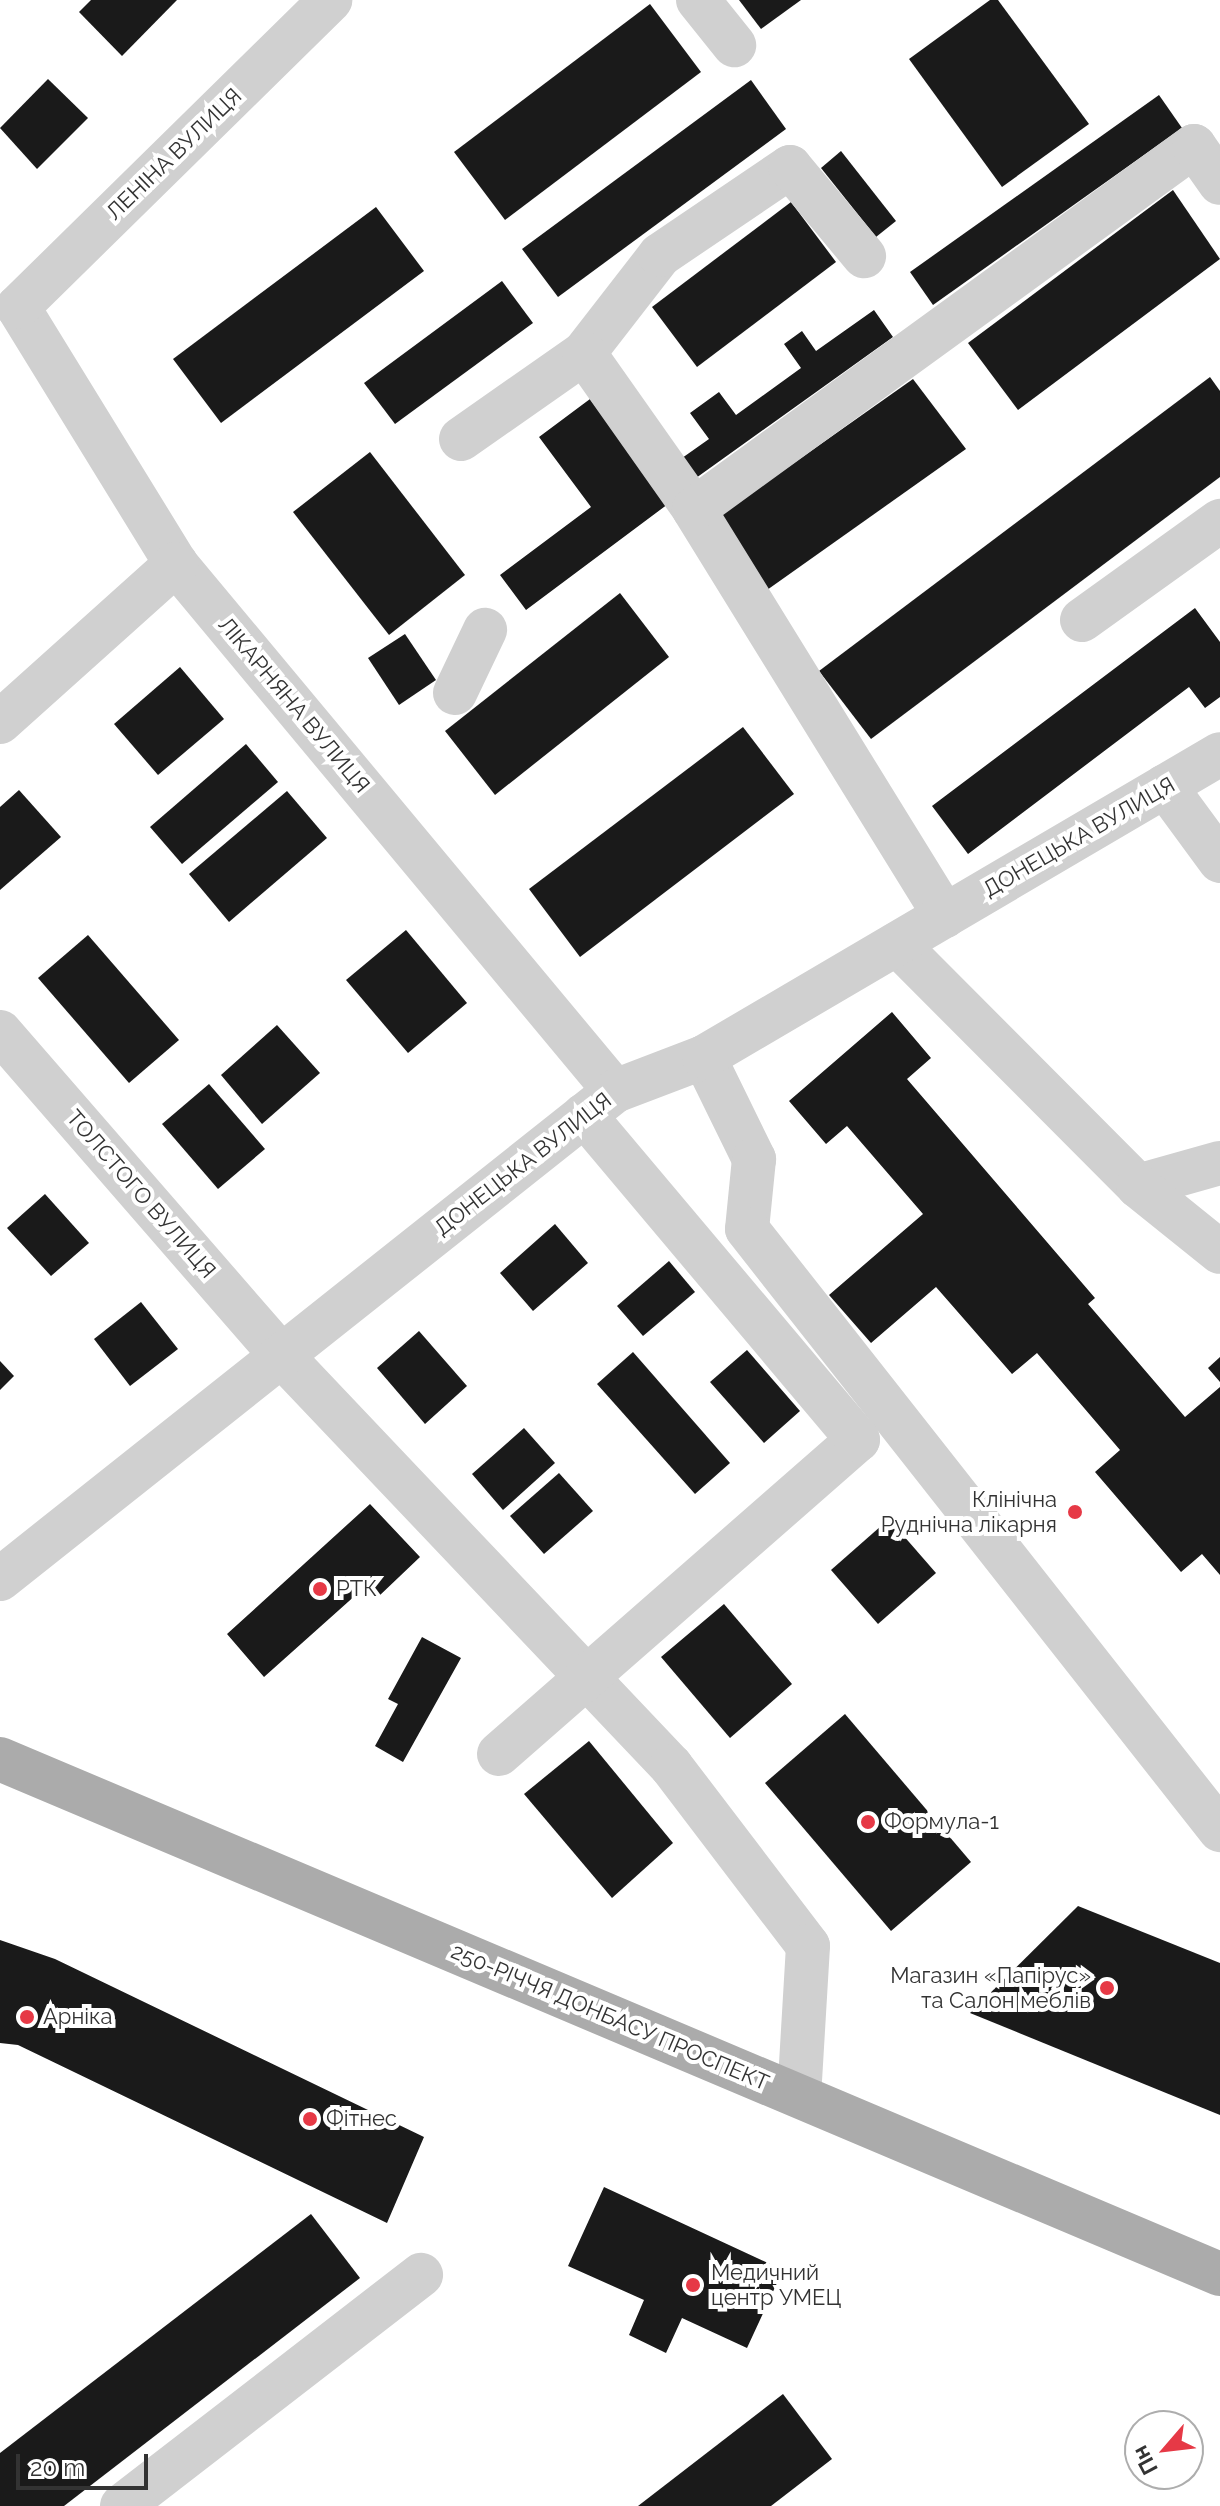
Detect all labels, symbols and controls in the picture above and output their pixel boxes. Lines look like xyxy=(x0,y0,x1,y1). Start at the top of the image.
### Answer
street label: ЛЕНІНА ВУЛИЦЯ xyxy=(101,82,247,226)
street label: ЛІКАРНЯНА ВУЛИЦЯ xyxy=(213,611,375,799)
street label: ДОНЕЦЬКА ВУЛИЦЯ xyxy=(978,771,1180,903)
street label: ДОНЕЦЬКА ВУЛИЦЯ xyxy=(429,1087,617,1241)
street label: ТОЛСТОГО ВУЛИЦЯ xyxy=(61,1104,221,1284)
place label: Клінічна Руднічна лікарня xyxy=(881,1486,1057,1538)
marker: Клінічна Руднічна лікарня xyxy=(1064,1501,1086,1523)
place label: РТК xyxy=(336,1576,377,1602)
marker: РТК xyxy=(311,1580,329,1598)
place label: Формула-1 xyxy=(884,1809,999,1835)
marker: Формула-1 xyxy=(859,1813,877,1831)
street label: 250-РІЧЧЯ ДОНБАСУ ПРОСПЕКТ xyxy=(447,1938,773,2096)
place label: Магазин «Папірус» та Салон меблів xyxy=(890,1962,1091,2014)
marker: Магазин «Папірус» та Салон меблів xyxy=(1098,1979,1116,1997)
place label: Арніка xyxy=(43,2004,112,2030)
marker: Арніка xyxy=(18,2008,36,2026)
place label: Фітнес xyxy=(326,2106,397,2132)
marker: Фітнес xyxy=(301,2110,319,2128)
place label: Медичний центр УМЕЦ xyxy=(711,2259,842,2310)
marker: Медичний центр УМЕЦ xyxy=(682,2274,704,2296)
north arrow xyxy=(1124,2410,1204,2490)
scale bar xyxy=(20,2438,152,2488)
text: Пн xyxy=(1126,2441,1163,2479)
text: 20 m xyxy=(30,2453,85,2482)

